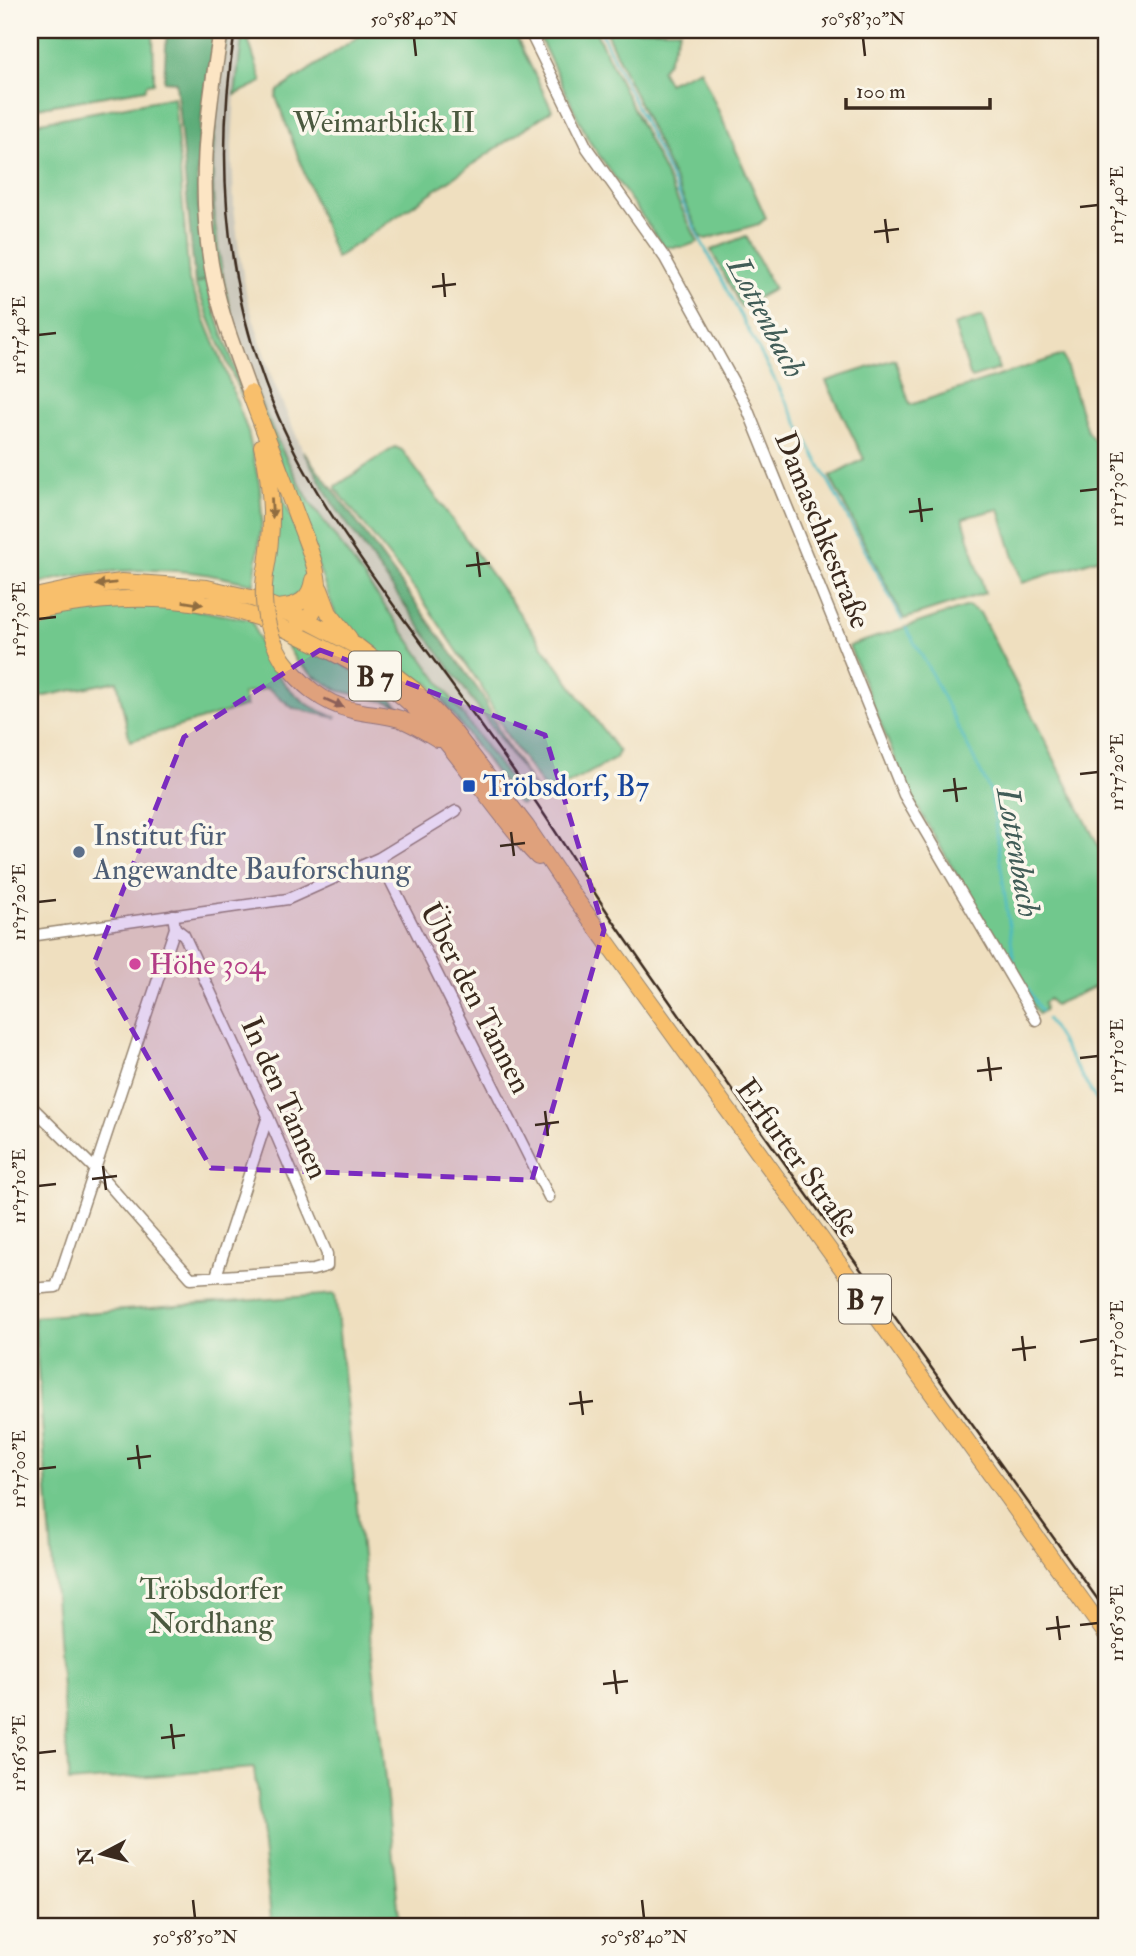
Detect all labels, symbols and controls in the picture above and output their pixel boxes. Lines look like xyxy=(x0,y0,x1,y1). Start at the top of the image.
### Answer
text: 50°58'40"N xyxy=(370,8,458,31)
text: 50°58'30"N xyxy=(821,8,905,31)
scale bar xyxy=(846,66,989,110)
text: 100 m xyxy=(856,78,906,105)
park label: Weimarblick II xyxy=(292,104,475,141)
text: 11°17'40"E xyxy=(1106,166,1129,244)
water label: Lottenbach xyxy=(717,248,815,385)
text: 11°17'40"E xyxy=(8,296,31,374)
street label: Damaschkestraße xyxy=(766,426,879,634)
text: 11°17'30"E xyxy=(1106,451,1129,527)
one-way arrow xyxy=(266,497,277,519)
one-way arrow xyxy=(94,578,116,589)
text: 11°17'30"E xyxy=(8,581,31,657)
one-way arrow xyxy=(182,598,204,609)
road number: B 7 xyxy=(349,652,401,700)
one-way arrow xyxy=(324,698,345,709)
text: 11°17'20"E xyxy=(1106,733,1129,811)
place label: Tröbsdorf, B7 xyxy=(483,768,650,805)
marker: Tröbsdorf, B7 xyxy=(461,778,477,794)
water label: Lottenbach xyxy=(987,782,1049,920)
place label: Institut für Angewandte Bauforschung xyxy=(92,817,412,888)
marker: Institut für Angewandte Bauforschung xyxy=(71,844,87,860)
text: 11°17'20"E xyxy=(8,863,31,941)
street label: Über den Tannen xyxy=(412,897,540,1100)
place label: Höhe 304 xyxy=(149,946,267,983)
marker: Höhe 304 xyxy=(127,956,143,972)
street label: In den Tannen xyxy=(232,1012,337,1185)
text: 11°17'10"E xyxy=(1106,1019,1129,1093)
street label: Erfurter Straße xyxy=(727,1072,868,1245)
text: 11°17'10"E xyxy=(8,1149,31,1223)
road number: B 7 xyxy=(839,1274,891,1324)
text: 11°17'00"E xyxy=(1106,1300,1129,1378)
text: 11°17'00"E xyxy=(8,1430,31,1508)
park label: Tröbsdorfer Nordhang xyxy=(139,1571,283,1642)
text: 11°16'50"E xyxy=(1106,1584,1129,1662)
text: 11°16'50"E xyxy=(8,1714,31,1792)
north arrow xyxy=(66,1820,136,1890)
text: N xyxy=(73,1845,99,1867)
text: 50°58'50"N xyxy=(152,1926,238,1949)
text: 50°58'40"N xyxy=(600,1926,688,1949)

